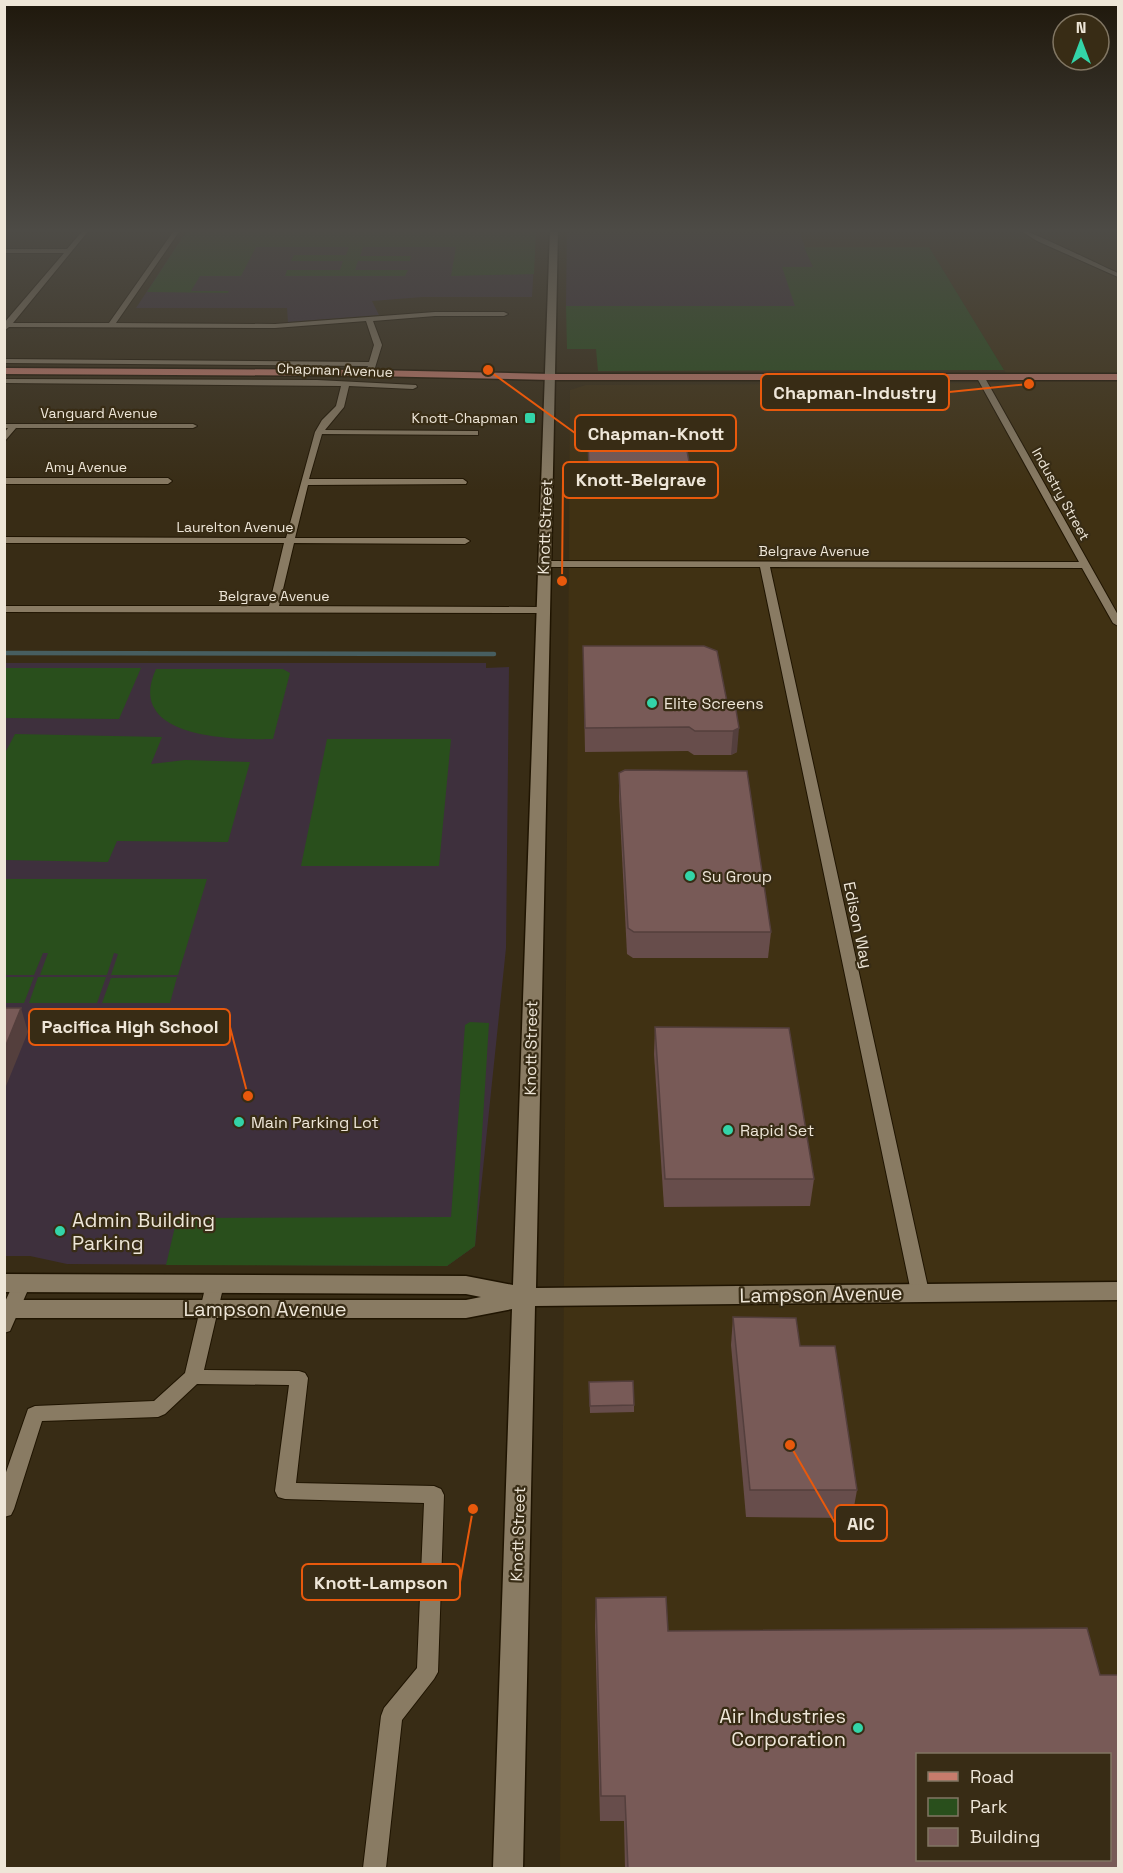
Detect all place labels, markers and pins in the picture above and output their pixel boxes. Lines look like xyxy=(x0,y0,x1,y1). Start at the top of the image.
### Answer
callout: Chapman-Industry xyxy=(761,374,949,410)
place label: Knott-Chapman xyxy=(412,409,518,427)
marker: Knott-Chapman xyxy=(523,411,537,425)
callout: Chapman-Knott xyxy=(575,415,736,451)
callout: Knott-Belgrave xyxy=(563,462,718,498)
place label: Elite Screens xyxy=(664,693,764,714)
marker: Elite Screens xyxy=(645,696,659,710)
place label: Su Group xyxy=(702,866,772,887)
marker: Su Group xyxy=(683,869,697,883)
callout: Pacifica High School xyxy=(29,1009,230,1045)
place label: Main Parking Lot xyxy=(251,1112,379,1133)
marker: Main Parking Lot xyxy=(232,1115,246,1129)
place label: Rapid Set xyxy=(740,1120,814,1141)
marker: Rapid Set xyxy=(721,1123,735,1137)
place label: Admin Building Parking xyxy=(72,1207,215,1256)
marker: Admin Building Parking xyxy=(53,1224,67,1238)
callout: AIC xyxy=(835,1505,887,1541)
callout: Knott-Lampson xyxy=(302,1564,460,1600)
place label: Air Industries Corporation xyxy=(719,1703,846,1752)
marker: Air Industries Corporation xyxy=(851,1721,865,1735)

